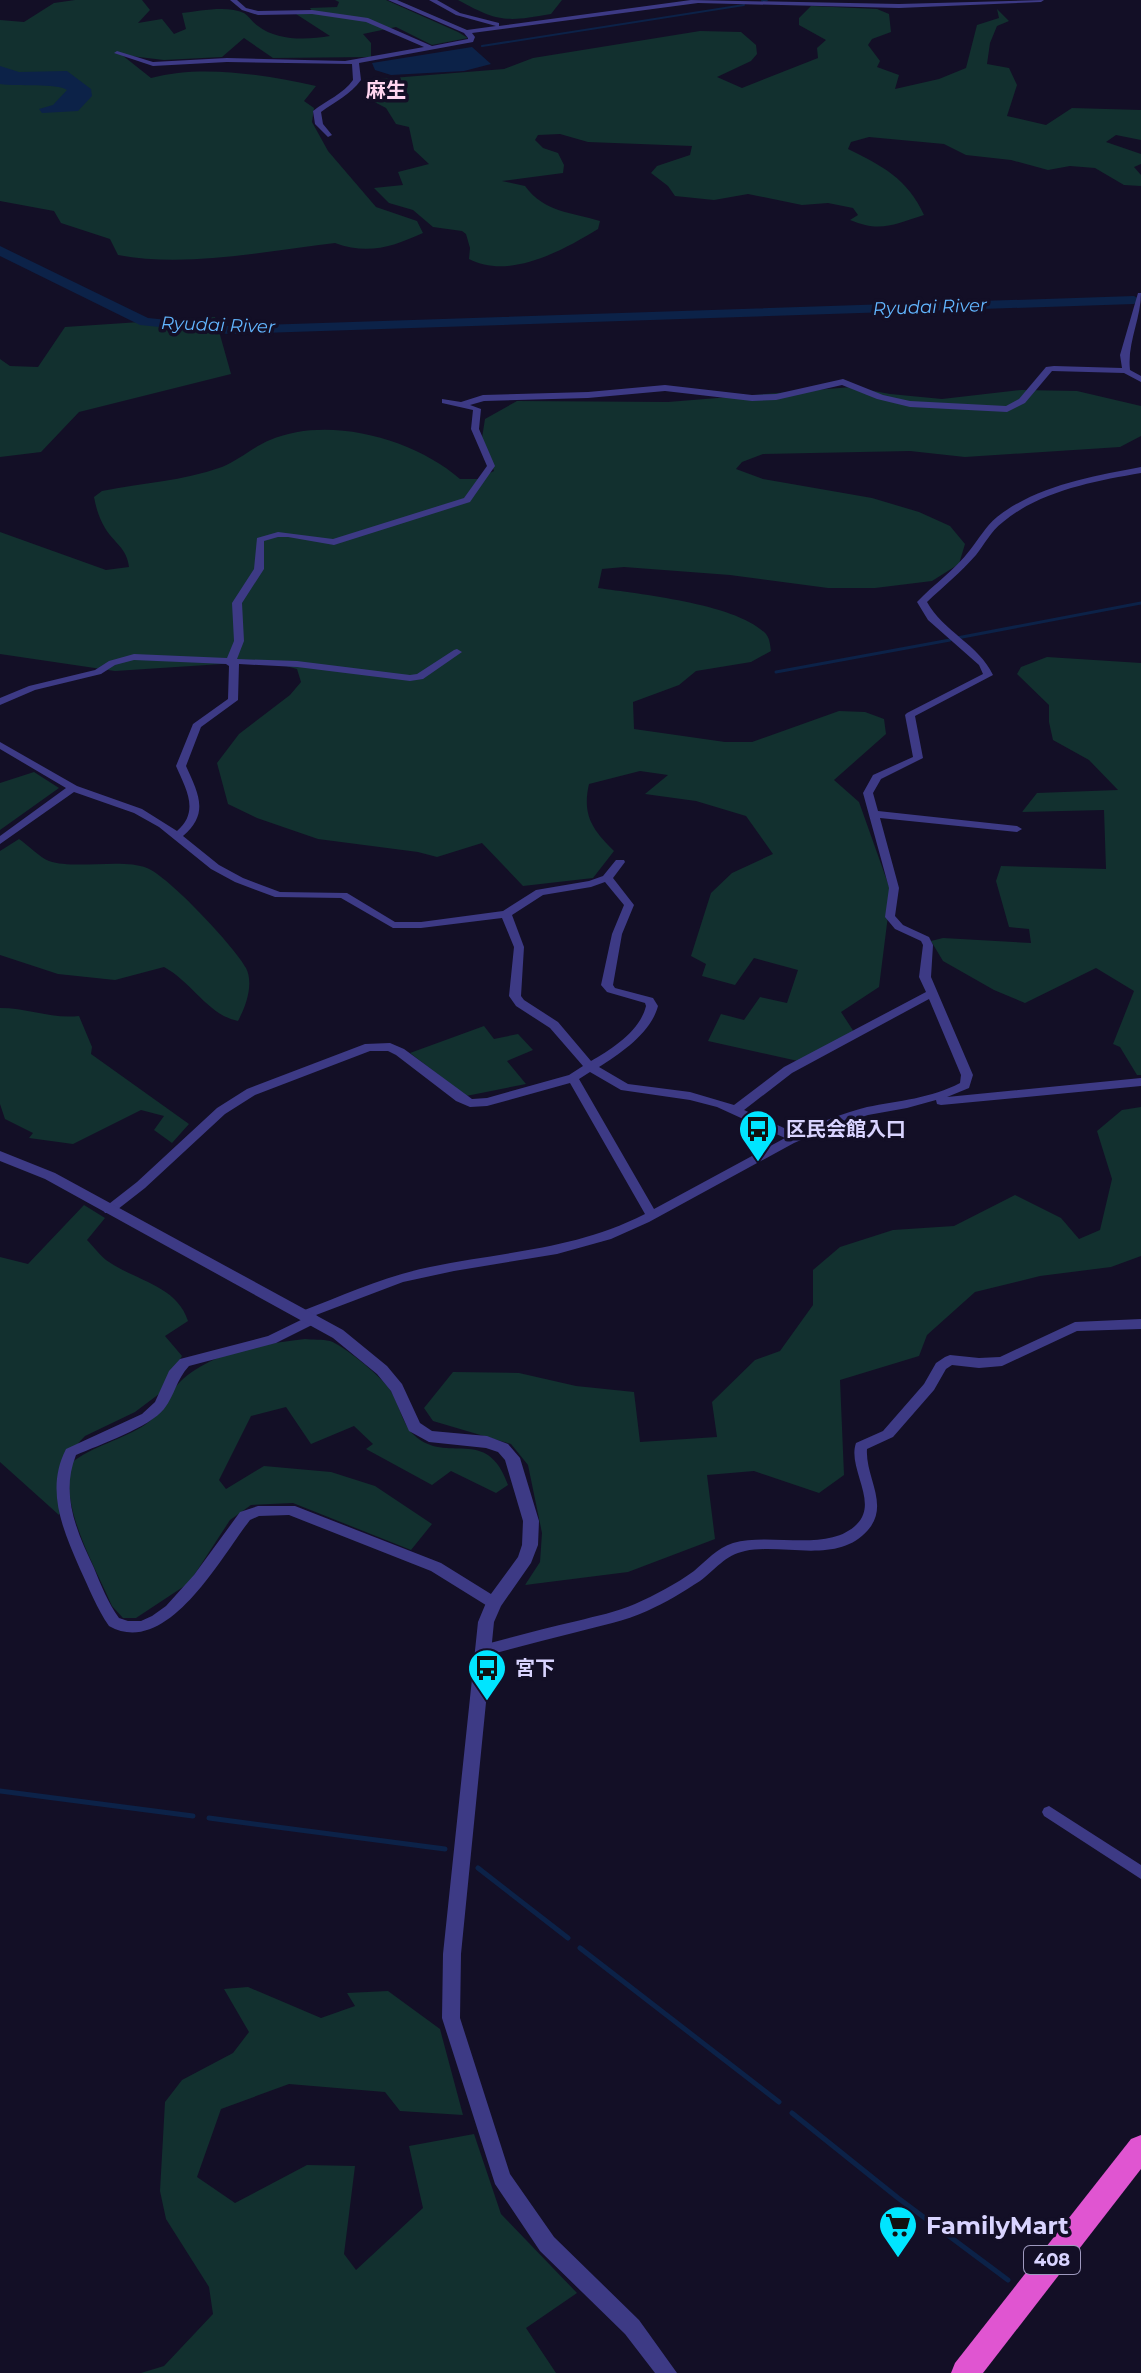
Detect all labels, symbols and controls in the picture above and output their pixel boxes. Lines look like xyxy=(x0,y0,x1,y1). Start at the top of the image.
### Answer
district label: 麻生 xyxy=(366,78,406,102)
water label: Ryudai River xyxy=(873,294,988,320)
water label: Ryudai River xyxy=(161,312,276,338)
bus stop icon: 区民会館入口 xyxy=(737,1108,779,1163)
place label: 区民会館入口 xyxy=(786,1117,906,1141)
bus stop icon: 宮下 xyxy=(466,1647,508,1702)
place label: 宮下 xyxy=(515,1656,555,1680)
supermarket icon: FamilyMart xyxy=(877,2204,919,2259)
place label: FamilyMart xyxy=(926,2211,1069,2240)
road number: 408 xyxy=(1024,2246,1080,2274)

